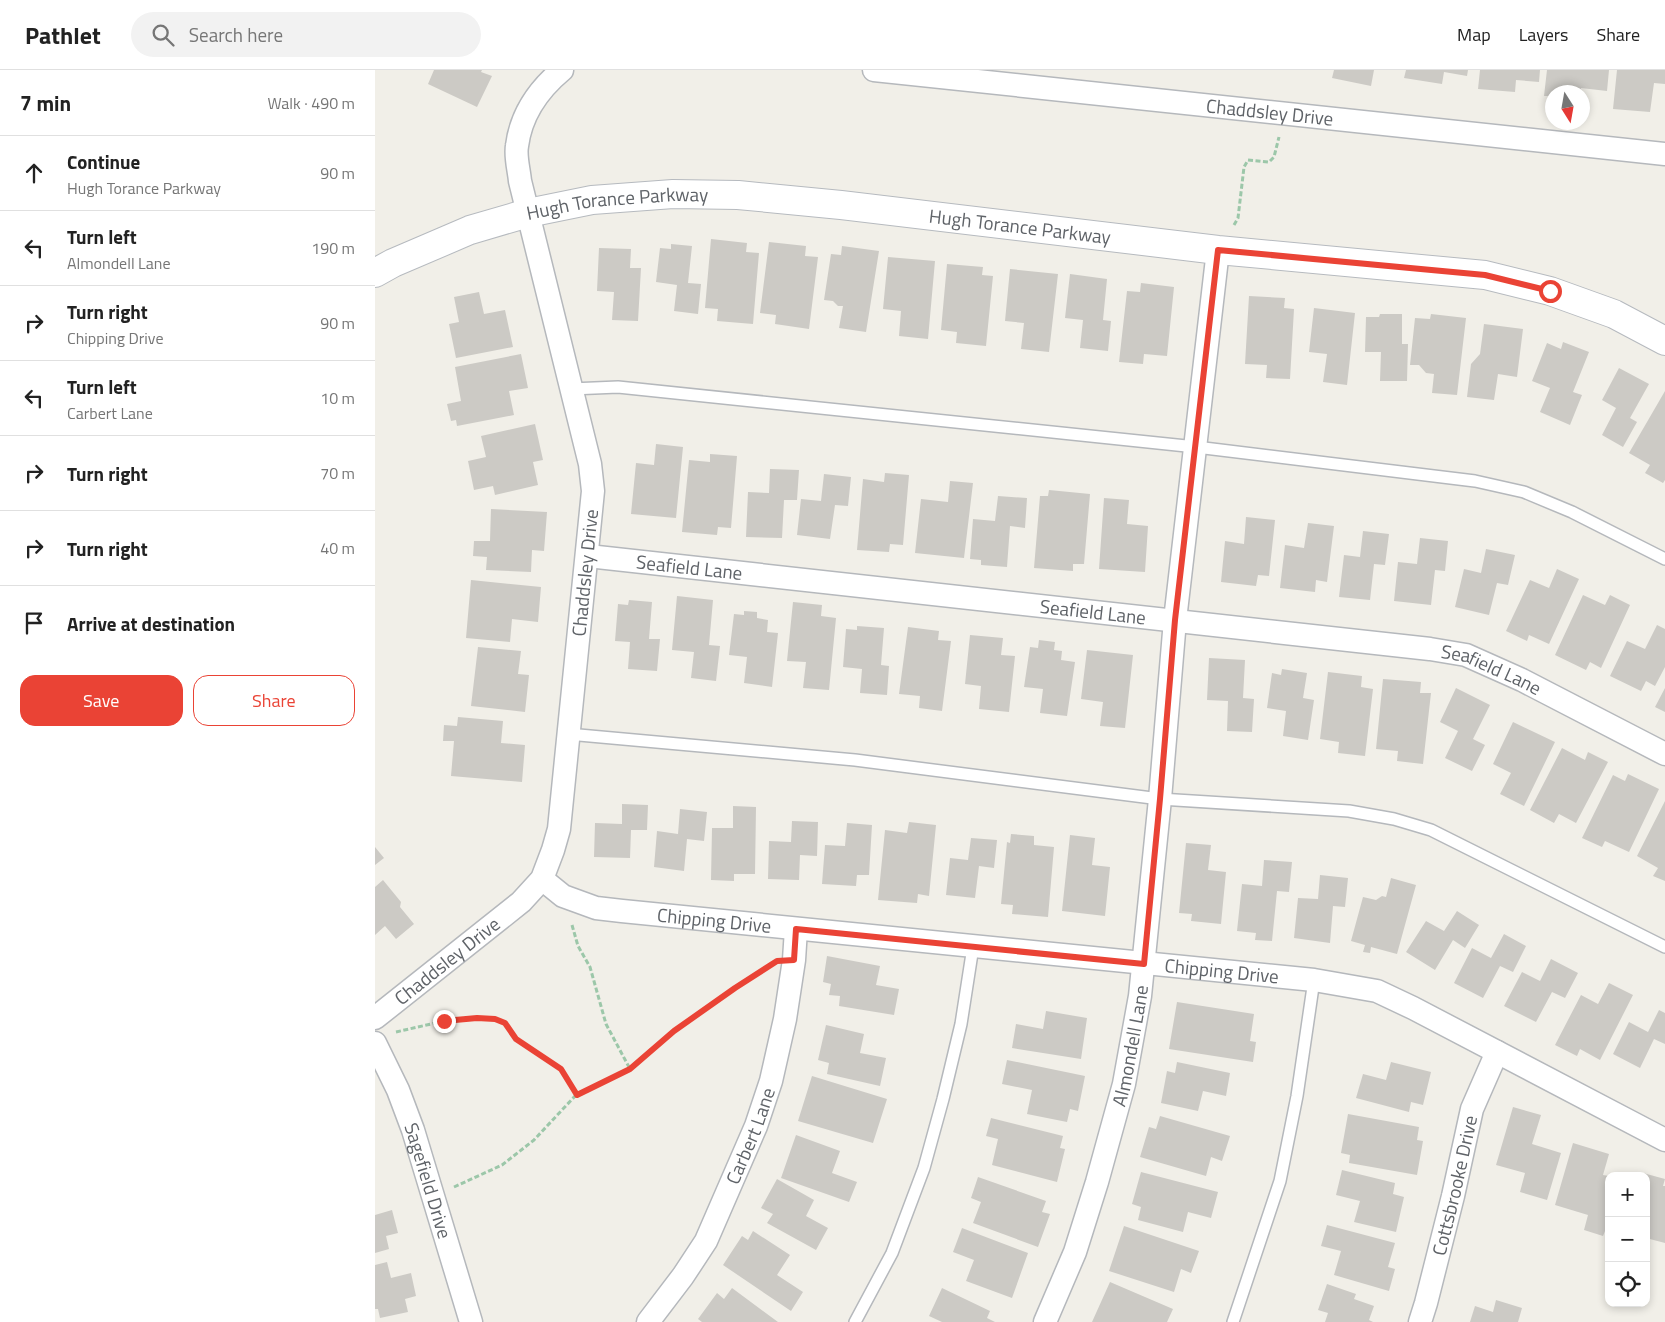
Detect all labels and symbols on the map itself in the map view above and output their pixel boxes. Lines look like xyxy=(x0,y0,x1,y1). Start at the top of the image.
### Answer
north arrow xyxy=(1545,85,1590,130)
street label: Chaddsley Drive xyxy=(1205,90,1335,133)
street label: Hugh Torance Parkway xyxy=(524,179,708,227)
street label: Hugh Torance Parkway xyxy=(927,201,1113,251)
route start xyxy=(1539,280,1562,303)
street label: Chaddsley Drive xyxy=(563,508,605,638)
street label: Seafield Lane xyxy=(635,546,744,587)
street label: Seafield Lane xyxy=(1038,591,1148,632)
street label: Seafield Lane xyxy=(1439,636,1547,702)
street label: Chipping Drive xyxy=(656,900,773,940)
street label: Chaddsley Drive xyxy=(388,909,506,1011)
street label: Chipping Drive xyxy=(1163,950,1280,990)
street label: Almondell Lane xyxy=(1104,984,1155,1110)
route end xyxy=(433,1010,456,1033)
street label: Carbert Lane xyxy=(717,1083,782,1188)
street label: Cottsbrooke Drive xyxy=(1424,1112,1484,1258)
street label: Sagefield Drive xyxy=(397,1118,460,1242)

